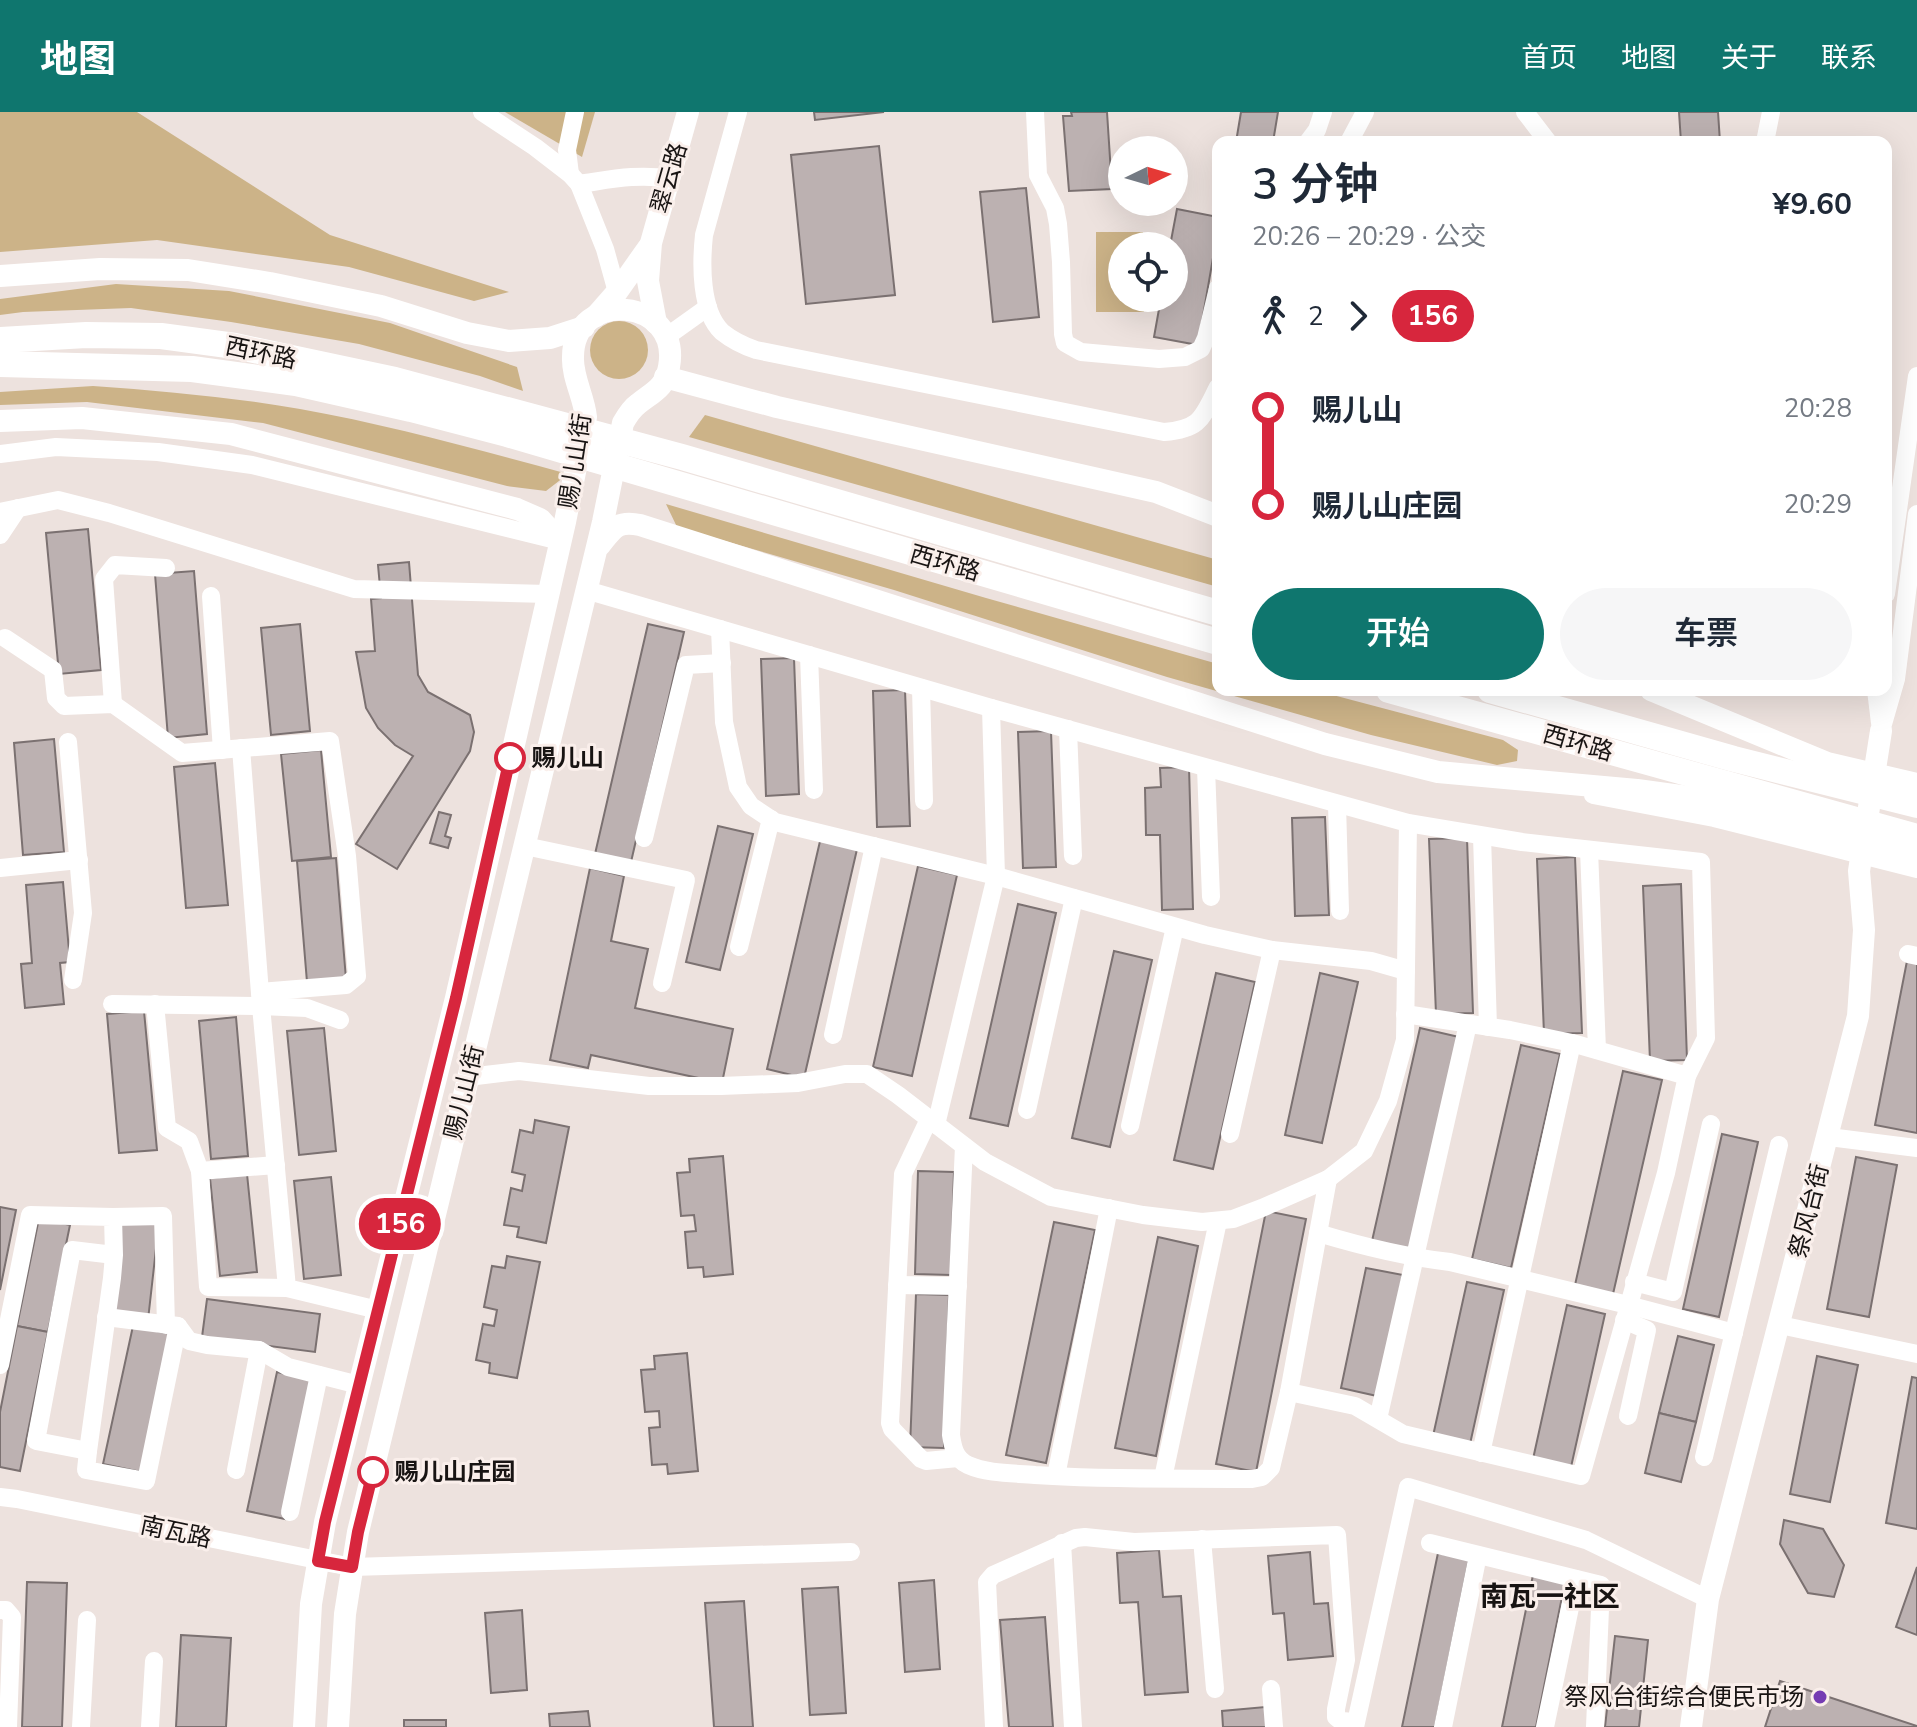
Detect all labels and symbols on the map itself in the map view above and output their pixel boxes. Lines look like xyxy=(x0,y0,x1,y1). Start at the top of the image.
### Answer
north arrow xyxy=(1108,136,1188,216)
street label: 翠云路 xyxy=(644,139,694,217)
street label: 西环路 xyxy=(222,330,300,376)
street label: 赐儿山街 xyxy=(552,411,598,511)
street label: 西环路 xyxy=(906,538,984,588)
street label: 西环路 xyxy=(1539,718,1617,768)
place label: 赐儿山 xyxy=(531,742,604,774)
marker: 赐儿山 xyxy=(495,743,525,773)
street label: 赐儿山街 xyxy=(437,1042,491,1142)
street label: 祭风台街 xyxy=(1782,1161,1836,1261)
line badge: 156 xyxy=(354,1198,446,1250)
place label: 赐儿山庄园 xyxy=(394,1456,515,1488)
marker: 赐儿山庄园 xyxy=(358,1457,388,1487)
street label: 南瓦路 xyxy=(137,1509,215,1555)
district label: 南瓦一社区 xyxy=(1480,1578,1620,1616)
place label: 祭风台街综合便民市场 xyxy=(1564,1681,1804,1713)
marker: 祭风台街综合便民市场 xyxy=(1811,1688,1829,1706)

